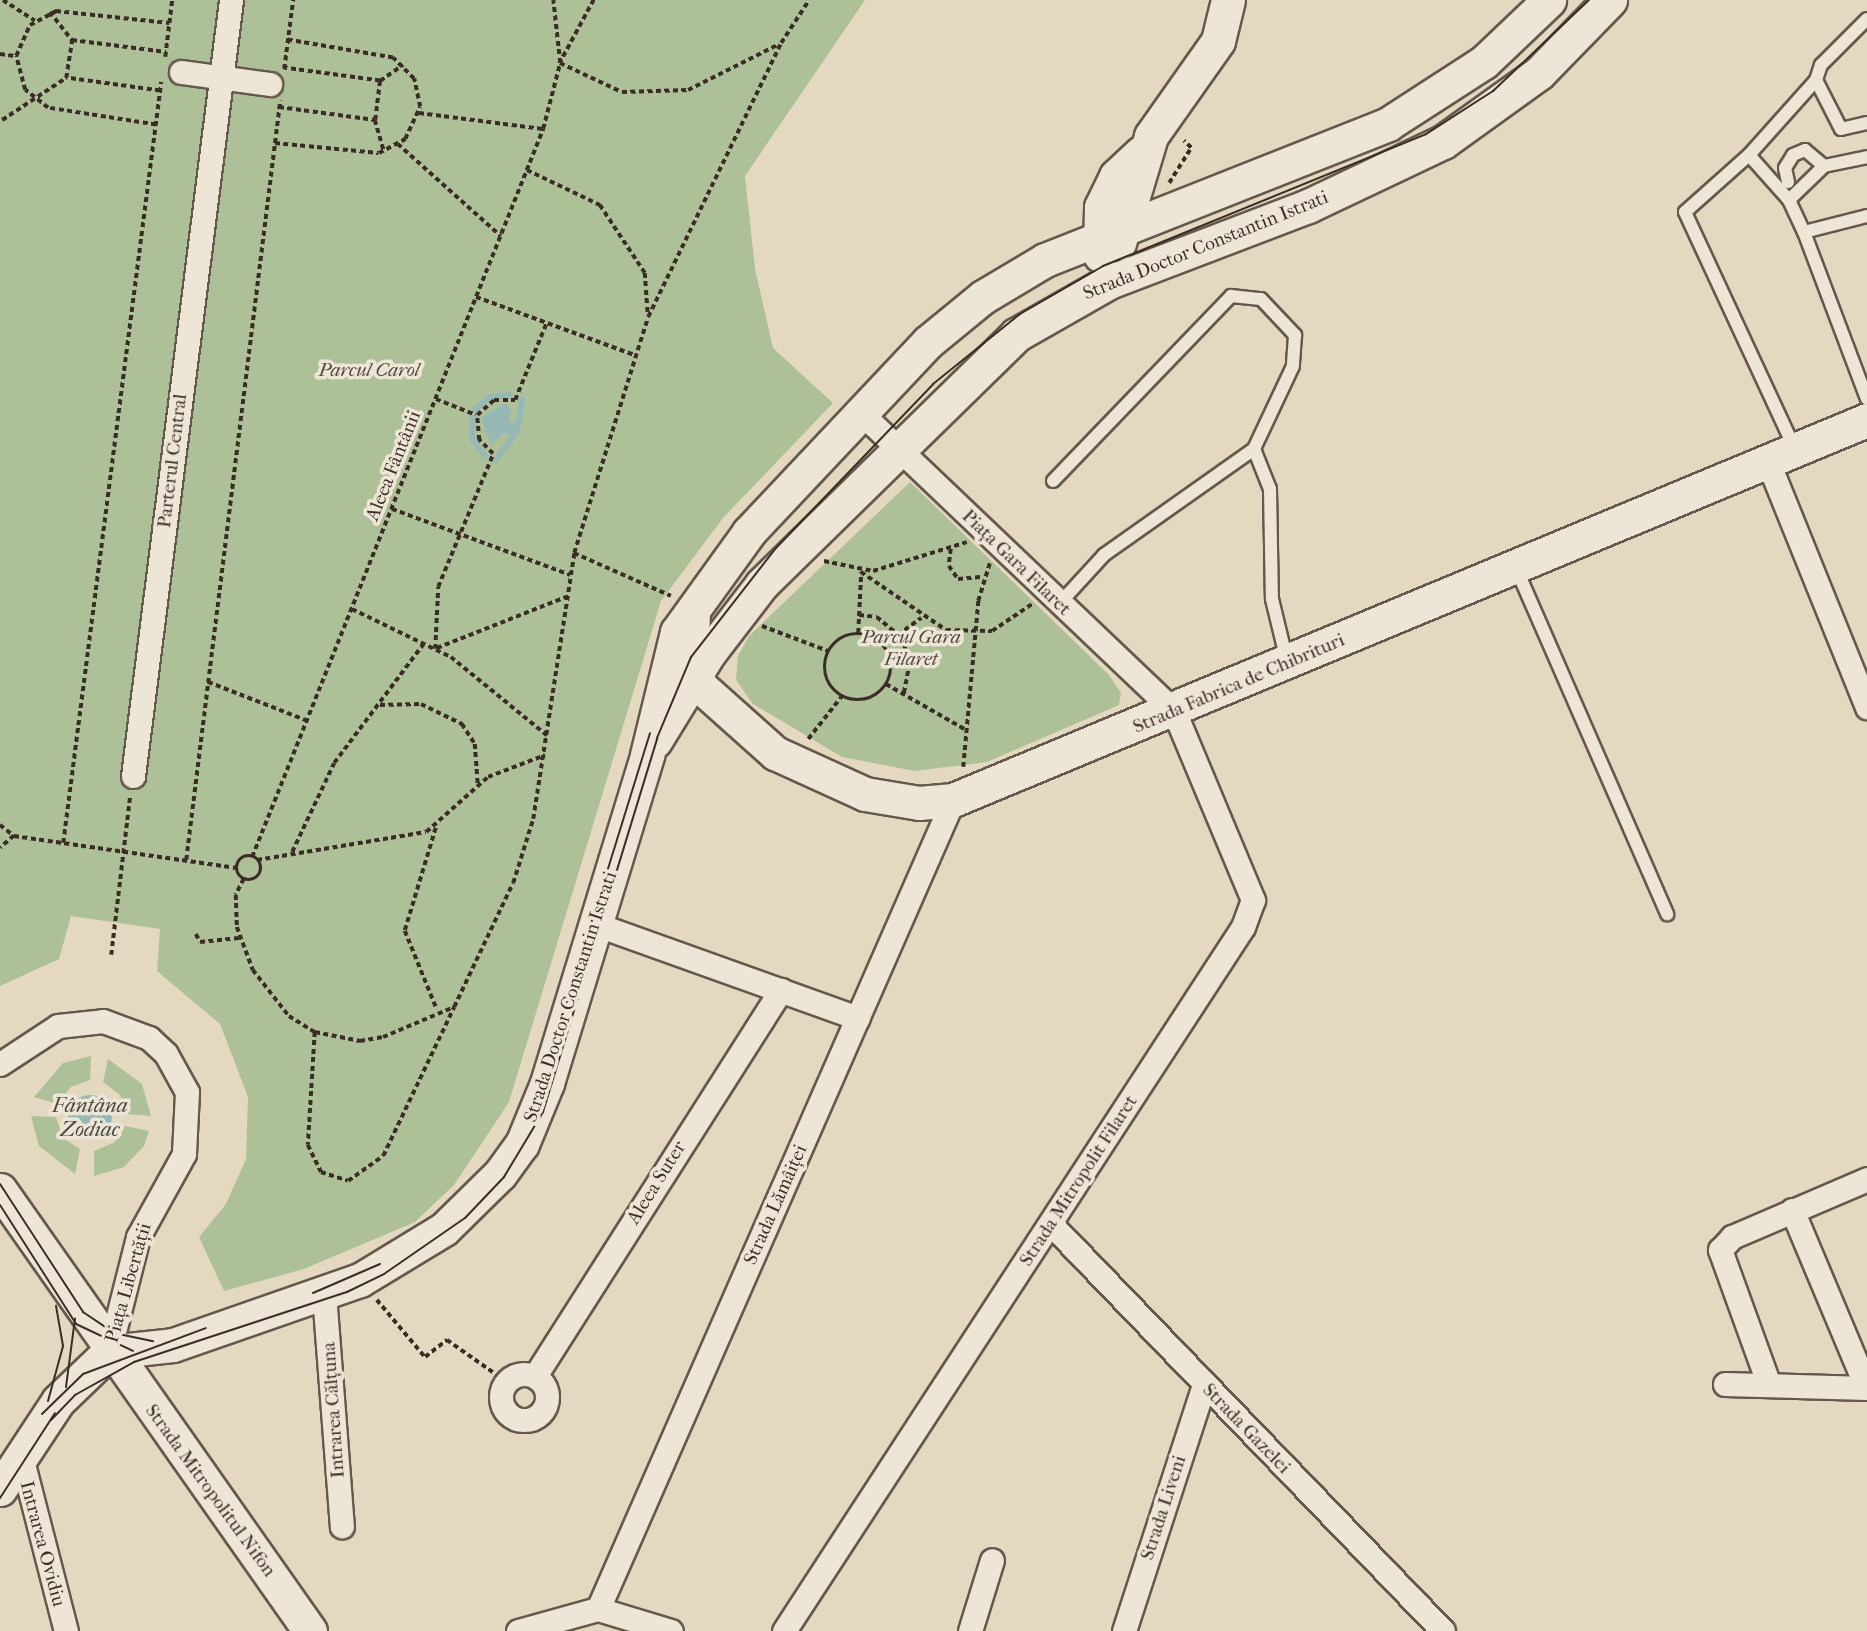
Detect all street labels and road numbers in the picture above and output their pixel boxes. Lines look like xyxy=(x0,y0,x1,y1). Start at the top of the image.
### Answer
street label: Strada Doctor Constantin Istrati xyxy=(1080,186,1332,306)
street label: Parterul Central xyxy=(153,393,193,529)
street label: Aleea Fântânii xyxy=(362,408,426,524)
street label: Piața Gara Filaret xyxy=(957,505,1075,621)
street label: Strada Fabrica de Chibrituri xyxy=(1130,629,1348,739)
street label: Strada Doctor Constantin Istrati xyxy=(520,869,622,1125)
street label: Strada Mitropolit Filaret xyxy=(1015,1091,1143,1271)
street label: Aleea Suter xyxy=(622,1137,692,1229)
street label: Strada Lămâiței xyxy=(739,1141,813,1269)
street label: Piața Libertății xyxy=(101,1220,157,1346)
street label: Intrarea Călțuna xyxy=(318,1341,350,1479)
street label: Strada Gazelei xyxy=(1197,1379,1295,1479)
street label: Strada Mitropolitul Nifon xyxy=(140,1400,280,1582)
street label: Strada Liveni xyxy=(1136,1453,1192,1563)
street label: Intrarea Ovidiu xyxy=(14,1479,70,1609)

